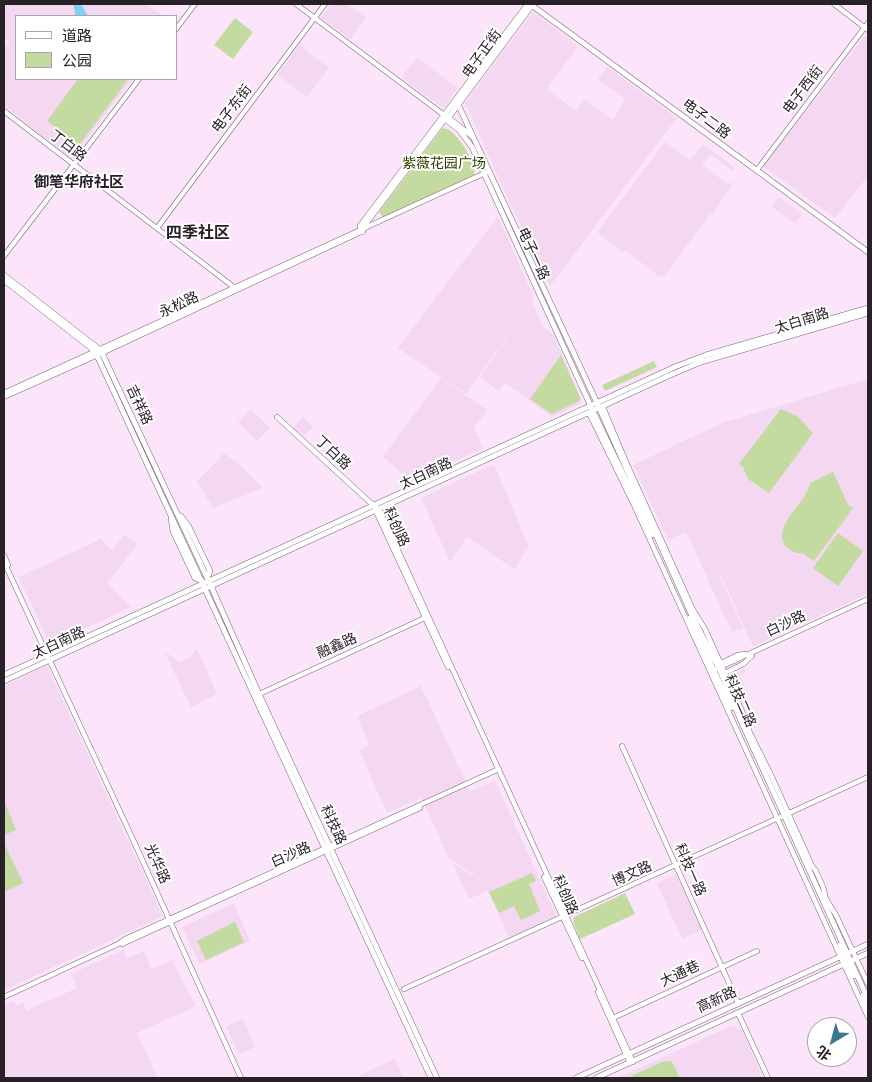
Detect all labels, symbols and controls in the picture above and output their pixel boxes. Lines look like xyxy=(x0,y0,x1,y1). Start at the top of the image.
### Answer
legend xyxy=(15,15,178,80)
text: 道路 xyxy=(62,26,92,45)
street label: 电子正街 xyxy=(459,26,505,82)
text: 公园 xyxy=(62,51,92,70)
street label: 电子西街 xyxy=(779,63,827,117)
street label: 电子东街 xyxy=(208,82,256,136)
street label: 电子二路 xyxy=(679,95,733,143)
street label: 丁白路 xyxy=(46,127,90,165)
park label: 紫薇花园广场 xyxy=(402,156,486,172)
district label: 御笔华府社区 xyxy=(34,174,124,192)
district label: 四季社区 xyxy=(166,223,230,243)
street label: 电子一路 xyxy=(514,225,552,283)
street label: 永松路 xyxy=(156,289,202,321)
street label: 太白南路 xyxy=(773,305,831,337)
street label: 吉祥路 xyxy=(123,382,155,428)
street label: 丁白路 xyxy=(312,433,354,473)
street label: 太白南路 xyxy=(397,455,455,493)
street label: 科创路 xyxy=(380,504,412,550)
street label: 白沙路 xyxy=(763,608,809,640)
street label: 太白南路 xyxy=(30,624,88,662)
street label: 融鑫路 xyxy=(314,630,360,662)
street label: 科技二路 xyxy=(721,672,759,730)
street label: 科技路 xyxy=(317,802,349,848)
street label: 白沙路 xyxy=(268,839,314,871)
street label: 光华路 xyxy=(141,841,173,887)
street label: 科技一路 xyxy=(671,841,709,899)
street label: 博文路 xyxy=(609,858,655,890)
street label: 科创路 xyxy=(549,872,581,918)
street label: 大通巷 xyxy=(657,958,703,990)
street label: 高新路 xyxy=(694,984,740,1016)
north arrow xyxy=(807,1017,857,1067)
text: 北 xyxy=(813,1042,835,1065)

